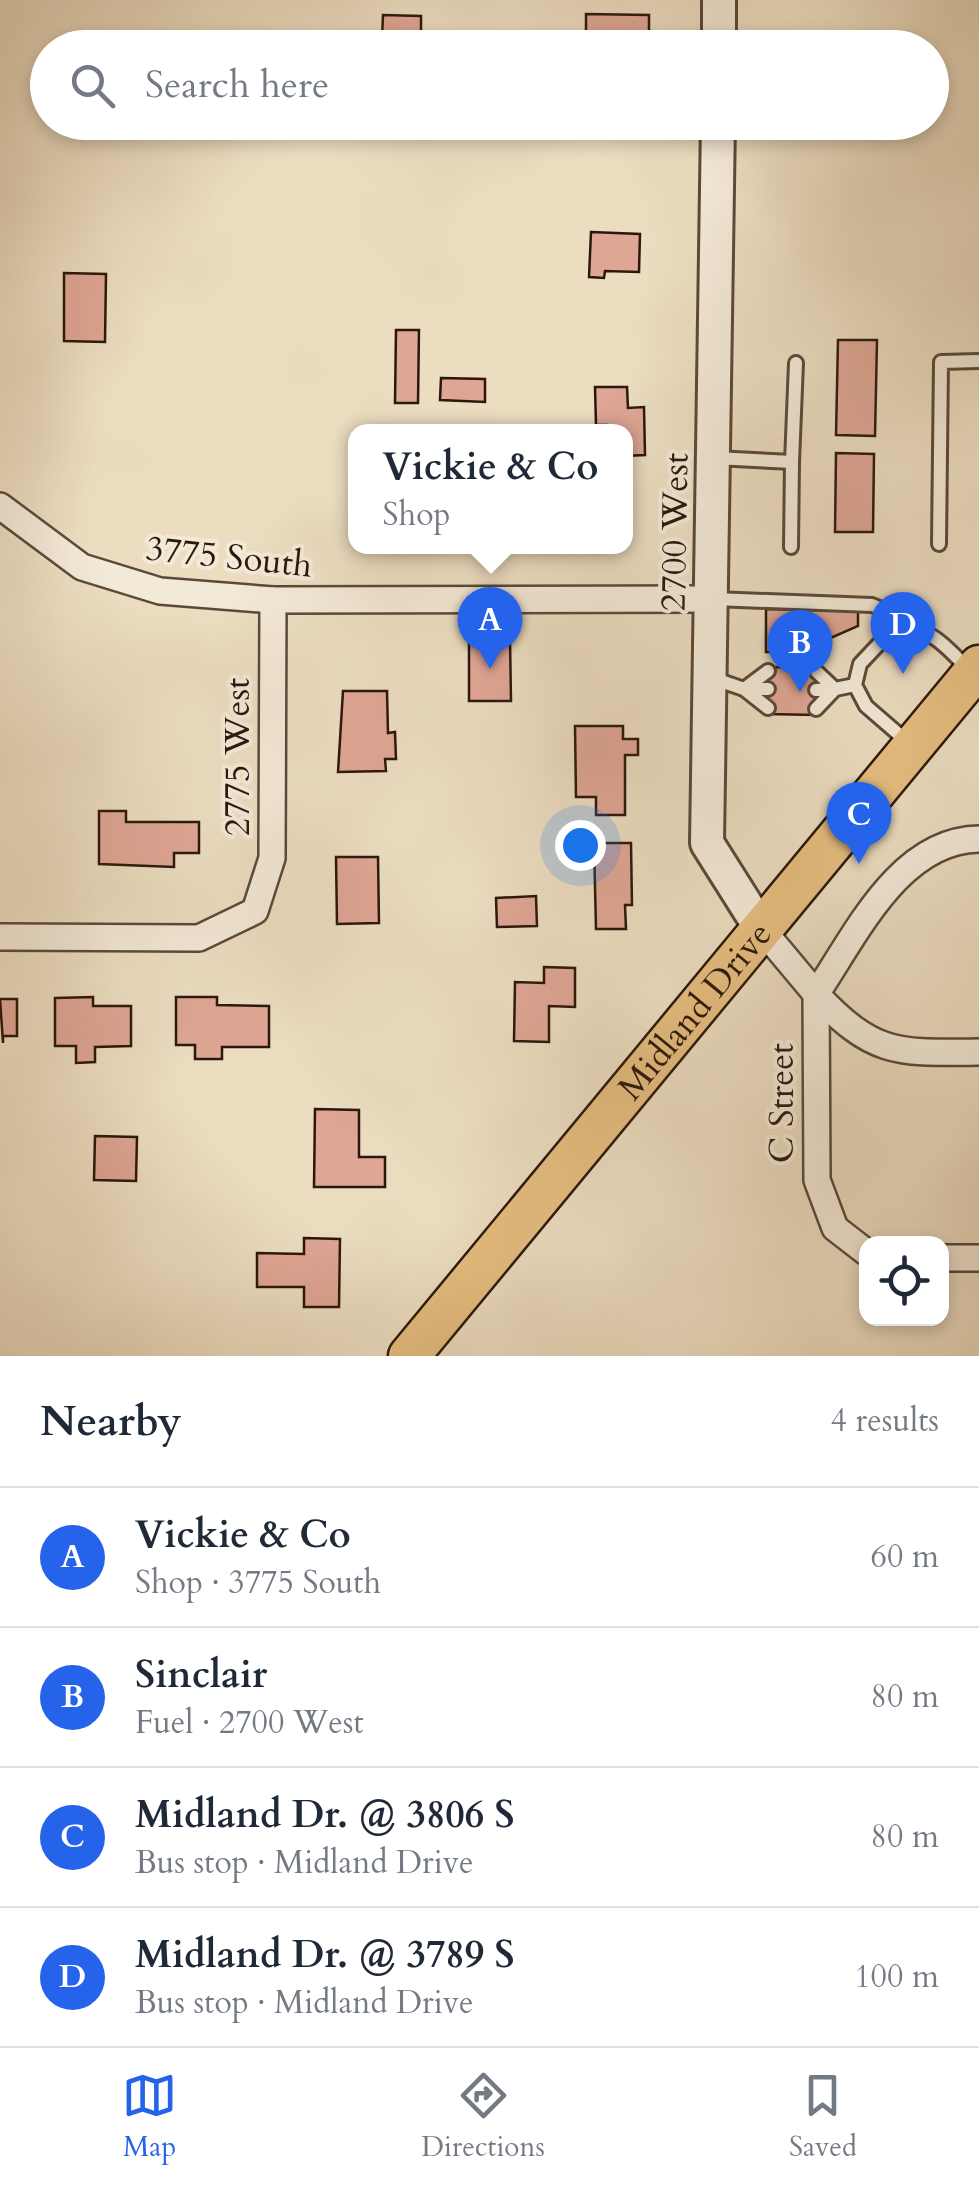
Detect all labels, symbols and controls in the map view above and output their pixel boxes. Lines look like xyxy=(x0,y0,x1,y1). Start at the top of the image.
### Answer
search box xyxy=(30,30,949,140)
icon: search xyxy=(65,58,120,113)
text: Search here xyxy=(145,59,329,111)
popup xyxy=(348,424,633,554)
text: Vickie & Co xyxy=(383,441,598,493)
street label: 2700 West xyxy=(650,452,700,612)
text: Shop xyxy=(383,493,451,537)
street label: 3775 South xyxy=(143,524,314,590)
pin: A xyxy=(458,586,522,669)
pin: D xyxy=(870,592,936,674)
pin: B xyxy=(768,610,832,692)
street label: 2775 West xyxy=(214,678,262,836)
pin: C xyxy=(826,782,892,864)
your location xyxy=(555,820,606,871)
street label: Midland Drive xyxy=(607,912,783,1111)
street label: C Street xyxy=(758,1043,806,1163)
map controls xyxy=(859,1236,949,1326)
button: locate xyxy=(859,1236,949,1326)
text: Nearby xyxy=(40,1393,182,1450)
text: 4 results xyxy=(831,1399,939,1443)
text: Vickie & Co xyxy=(135,1509,351,1561)
text: A xyxy=(60,1535,85,1579)
text: 60 m xyxy=(871,1535,939,1579)
text: Shop · 3775 South xyxy=(135,1561,381,1605)
text: Sinclair xyxy=(135,1649,267,1701)
text: B xyxy=(61,1675,84,1719)
text: 80 m xyxy=(871,1675,939,1719)
text: Fuel · 2700 West xyxy=(135,1701,364,1745)
text: Midland Dr. @ 3806 S xyxy=(135,1789,515,1841)
text: C xyxy=(60,1815,85,1859)
text: 80 m xyxy=(871,1815,939,1859)
text: Bus stop · Midland Drive xyxy=(135,1841,473,1885)
text: Midland Dr. @ 3789 S xyxy=(135,1929,515,1981)
text: D xyxy=(59,1955,86,1999)
text: 100 m xyxy=(854,1955,939,1999)
text: Bus stop · Midland Drive xyxy=(135,1981,473,2025)
tab: Map xyxy=(122,2068,177,2166)
tab: Directions xyxy=(421,2068,545,2166)
tab: Saved xyxy=(789,2068,857,2166)

